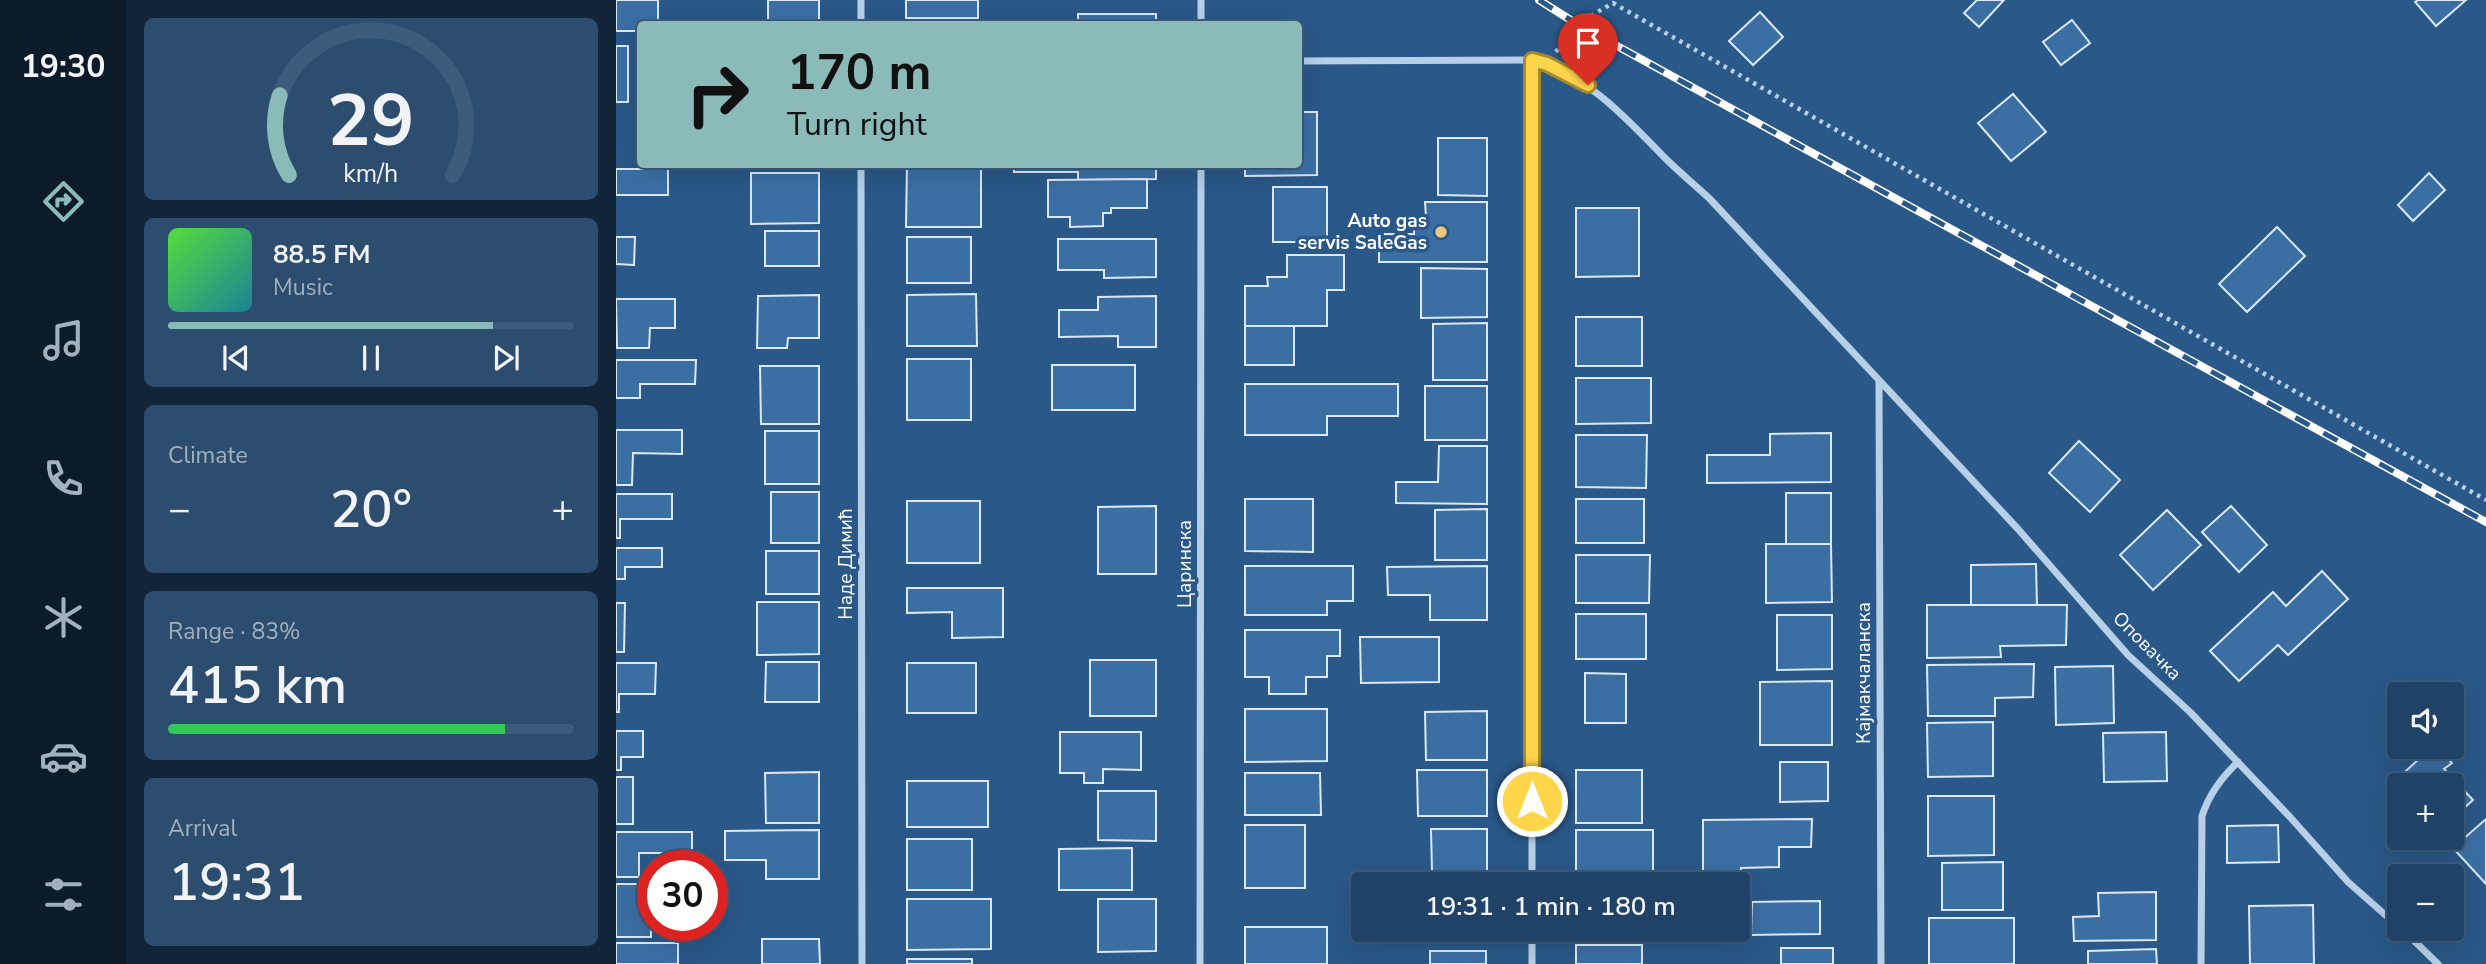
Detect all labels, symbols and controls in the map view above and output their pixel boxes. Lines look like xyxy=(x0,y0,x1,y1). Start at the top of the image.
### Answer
pin xyxy=(1558,13,1618,85)
icon: arrive xyxy=(1569,24,1607,62)
text: 170 m xyxy=(787,39,931,106)
text: 19:30 xyxy=(21,45,105,88)
icon: right xyxy=(672,49,763,140)
text: 29 xyxy=(327,71,415,171)
text: Turn right xyxy=(787,103,927,146)
text: km/h xyxy=(343,157,399,191)
icon: directions xyxy=(39,177,88,226)
place label: Auto gas servis SaleGas xyxy=(1298,208,1427,256)
marker: Auto gas servis SaleGas xyxy=(1433,224,1449,240)
text: 88.5 FM xyxy=(273,237,370,272)
text: Music xyxy=(273,272,333,303)
icon: music xyxy=(39,316,88,365)
icon: previous xyxy=(217,339,255,377)
icon: pause xyxy=(352,339,390,377)
icon: next xyxy=(487,339,525,377)
text: Climate xyxy=(168,440,248,471)
icon: phone xyxy=(39,454,88,503)
text: 20° xyxy=(330,474,412,545)
text: − xyxy=(168,484,191,535)
text: + xyxy=(551,484,574,535)
street label: Наде Димић xyxy=(833,508,859,620)
street label: Царинска xyxy=(1172,520,1198,608)
icon: climate xyxy=(39,593,88,642)
street label: Кајмакчаланска xyxy=(1851,602,1877,744)
street label: Оповачка xyxy=(2107,606,2187,686)
text: Range · 83% xyxy=(168,616,300,647)
text: 415 km xyxy=(168,650,347,721)
map controls xyxy=(2387,682,2464,941)
button: sound xyxy=(2387,682,2464,759)
icon: car xyxy=(39,732,88,781)
position arrow xyxy=(1495,764,1569,838)
button: + xyxy=(2387,773,2464,850)
text: Arrival xyxy=(168,813,237,844)
text: 19:31 xyxy=(168,847,305,918)
speed limit sign: 30 xyxy=(637,850,728,941)
button: − xyxy=(2387,864,2464,941)
icon: filters xyxy=(39,870,88,919)
text: 19:31 · 1 min · 180 m xyxy=(1425,889,1676,924)

